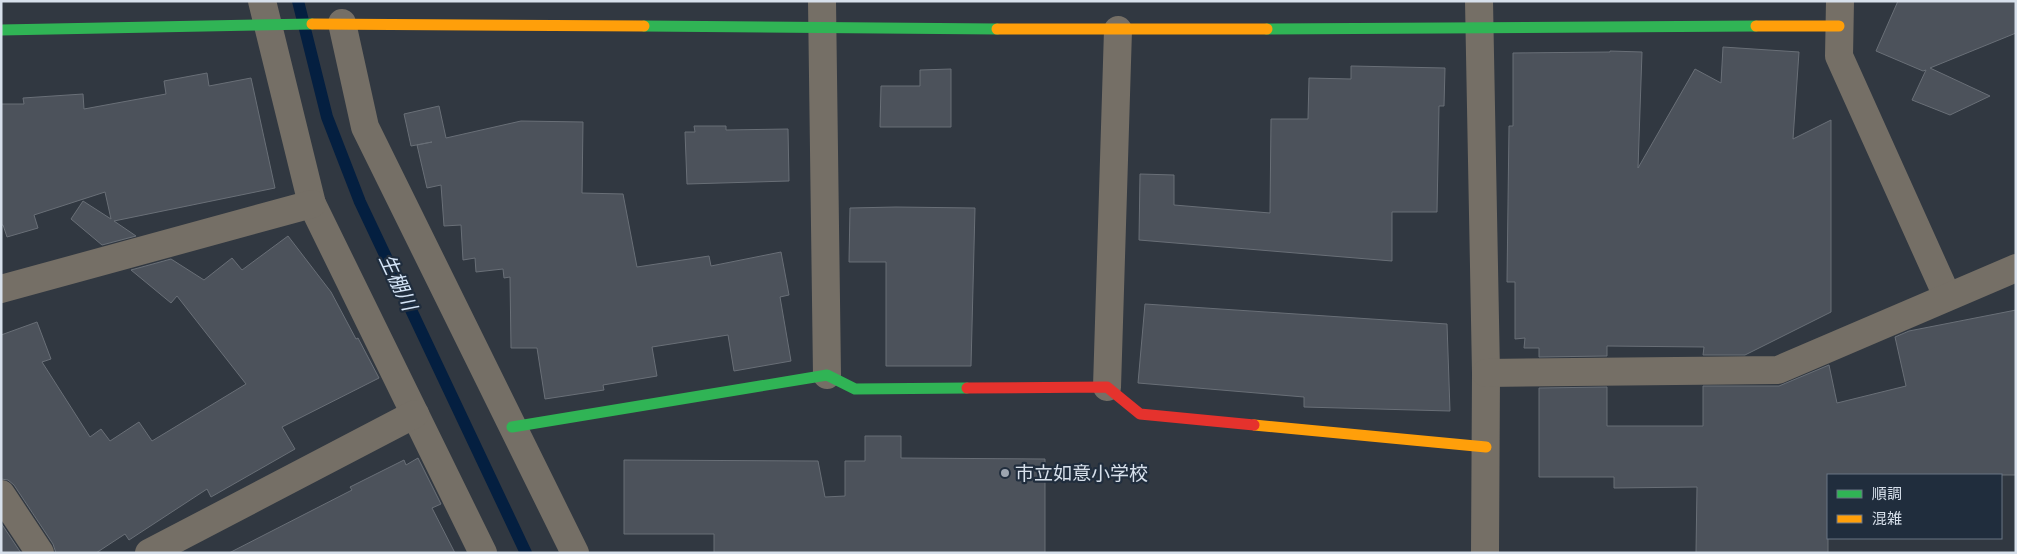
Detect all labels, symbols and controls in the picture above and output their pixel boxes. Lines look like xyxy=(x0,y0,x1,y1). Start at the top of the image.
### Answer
water label: 生棚川 xyxy=(372,248,426,317)
place label: 市立如意小学校 xyxy=(1015,458,1148,487)
marker: 市立如意小学校 xyxy=(999,467,1011,479)
legend xyxy=(1827,474,2002,539)
text: 順調 xyxy=(1872,482,1902,505)
text: 混雑 xyxy=(1872,507,1902,530)

